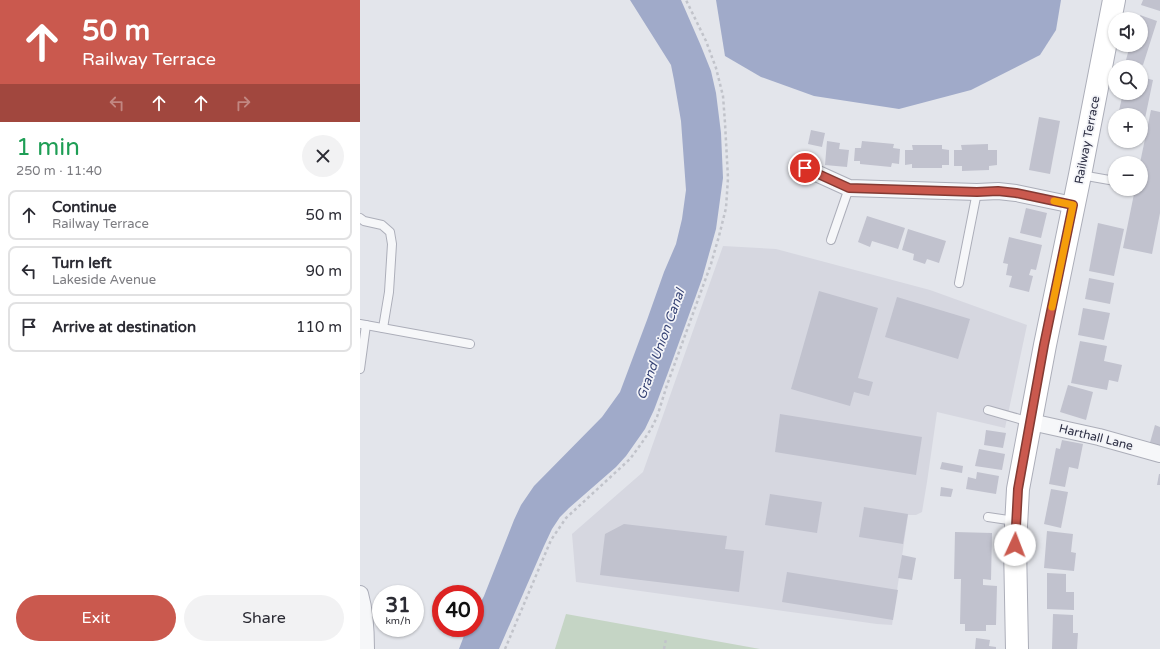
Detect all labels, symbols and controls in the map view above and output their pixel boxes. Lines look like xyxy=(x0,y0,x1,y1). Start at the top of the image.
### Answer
map controls xyxy=(1108,12,1148,196)
button: sound xyxy=(1108,12,1148,52)
text: 50 m xyxy=(82,14,150,48)
icon: ahead xyxy=(16,16,68,68)
text: Railway Terrace xyxy=(82,48,216,70)
button: search xyxy=(1108,60,1148,100)
icon: left xyxy=(106,92,128,114)
icon: ahead xyxy=(148,92,170,114)
icon: ahead xyxy=(190,92,212,114)
icon: right xyxy=(232,92,254,114)
street label: Railway Terrace xyxy=(1072,95,1102,185)
button: + xyxy=(1108,108,1148,148)
text: 1 min xyxy=(16,133,80,162)
button: close xyxy=(302,135,344,177)
pin xyxy=(788,151,822,185)
button: − xyxy=(1108,156,1148,196)
icon: arrive xyxy=(794,157,816,179)
text: 250 m · 11:40 xyxy=(16,163,102,179)
text: Continue xyxy=(52,198,116,216)
icon: ahead xyxy=(18,204,40,226)
text: 50 m xyxy=(305,206,342,224)
text: Railway Terrace xyxy=(52,216,149,232)
text: Turn left xyxy=(52,254,112,272)
icon: left xyxy=(18,260,40,282)
text: 90 m xyxy=(305,262,342,280)
text: Lakeside Avenue xyxy=(52,272,156,288)
water label: Grand Union Canal xyxy=(634,285,689,402)
icon: arrive xyxy=(18,316,40,338)
text: Arrive at destination xyxy=(52,318,196,336)
text: 110 m xyxy=(296,318,342,336)
street label: Harthall Lane xyxy=(1057,421,1135,453)
position arrow xyxy=(994,524,1036,566)
speed limit sign: 40 xyxy=(432,585,484,637)
text: 31 xyxy=(385,594,411,618)
button: Exit xyxy=(16,595,176,641)
button: Share xyxy=(184,595,344,641)
text: km/h xyxy=(385,615,411,627)

